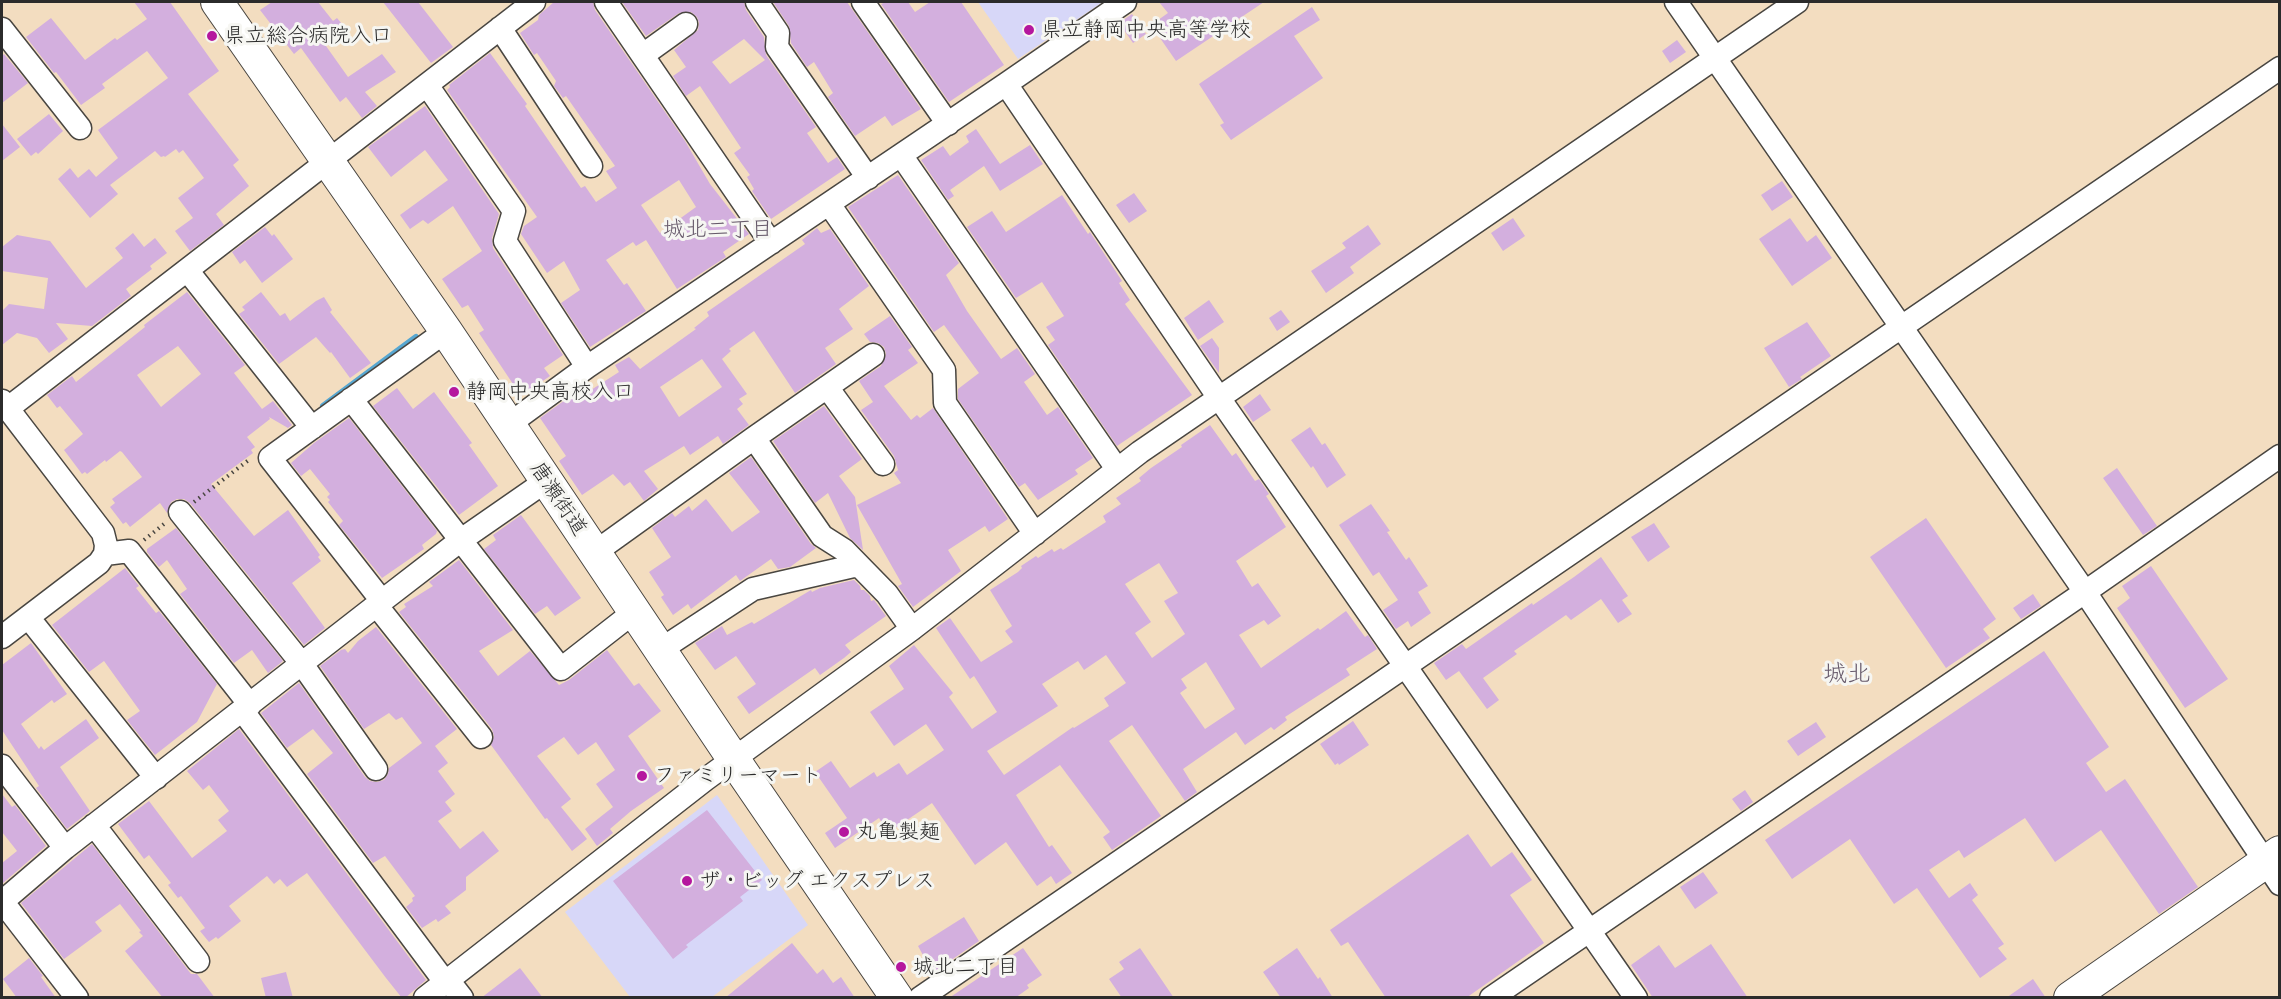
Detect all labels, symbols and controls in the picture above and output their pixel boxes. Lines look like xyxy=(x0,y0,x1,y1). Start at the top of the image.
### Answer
place label: 県立静岡中央高等学校 xyxy=(1041,17,1251,43)
place label: 県立総合病院入口 xyxy=(224,23,392,49)
marker: 県立静岡中央高等学校 xyxy=(1022,23,1036,37)
marker: 県立総合病院入口 xyxy=(205,29,219,43)
district label: 城北二丁目 xyxy=(663,217,773,243)
place label: 静岡中央高校入口 xyxy=(466,379,634,405)
marker: 静岡中央高校入口 xyxy=(447,385,461,399)
street label: 唐瀬街道 xyxy=(524,457,592,541)
district label: 城北 xyxy=(1823,661,1871,689)
place label: ファミリーマート xyxy=(654,763,822,789)
marker: ファミリーマート xyxy=(635,769,649,783)
place label: 丸亀製麺 xyxy=(856,819,940,845)
marker: 丸亀製麺 xyxy=(837,825,851,839)
place label: ザ・ビッグ エクスプレス xyxy=(699,868,935,894)
marker: ザ・ビッグ エクスプレス xyxy=(680,874,694,888)
place label: 城北二丁目 xyxy=(913,954,1018,980)
marker: 城北二丁目 xyxy=(894,960,908,974)

